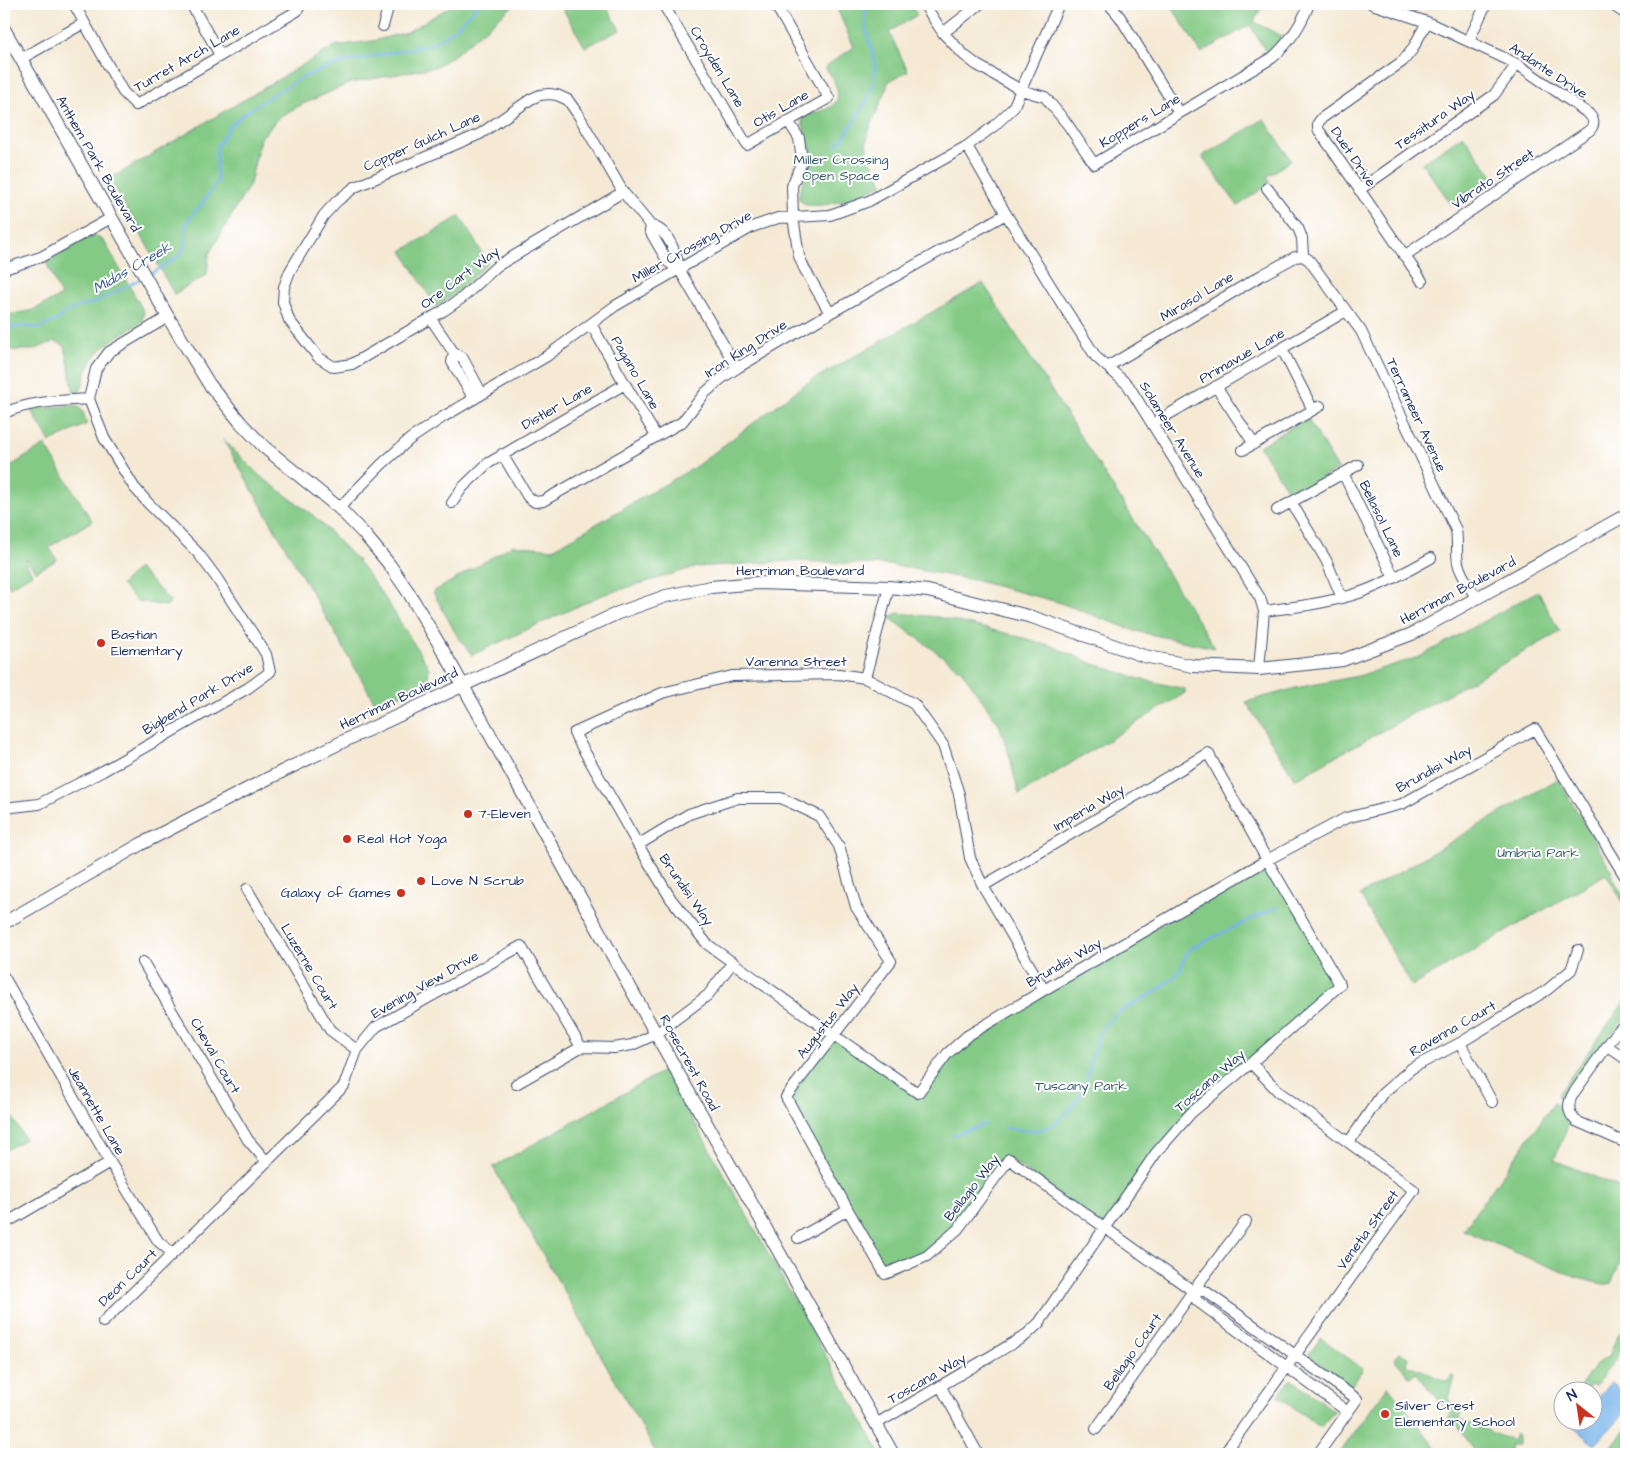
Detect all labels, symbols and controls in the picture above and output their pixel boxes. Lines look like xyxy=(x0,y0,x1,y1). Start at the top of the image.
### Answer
street label: Turret Arch Lane xyxy=(130,20,244,98)
street label: Croyden Lane xyxy=(685,22,749,112)
street label: Andante Drive xyxy=(1505,38,1591,104)
street label: Otis Lane xyxy=(750,85,813,133)
street label: Tessitura Way xyxy=(1391,85,1479,155)
street label: Koppers Lane xyxy=(1096,89,1185,153)
street label: Anthem Park Boulevard xyxy=(51,92,145,236)
street label: Copper Gulch Lane xyxy=(360,107,484,177)
street label: Duet Drive xyxy=(1325,123,1381,191)
street label: Vibrato Street xyxy=(1448,144,1539,214)
park label: Miller Crossing Open Space xyxy=(794,150,888,186)
street label: Miller Crossing Drive xyxy=(628,206,756,288)
water label: Midas Creek xyxy=(89,237,176,299)
street label: Ore Cart Way xyxy=(416,241,504,314)
street label: Mirasol Lane xyxy=(1156,267,1238,327)
street label: Iron King Drive xyxy=(701,315,791,383)
street label: Primavue Lane xyxy=(1196,323,1289,389)
street label: Pagano Lane xyxy=(606,332,664,414)
street label: Terrameer Avenue xyxy=(1381,355,1451,476)
street label: Solameer Avenue xyxy=(1134,378,1210,483)
street label: Distler Lane xyxy=(518,379,596,435)
street label: Bellasol Lane xyxy=(1354,477,1408,561)
street label: Herriman Boulevard xyxy=(1397,552,1519,630)
street label: Herriman Boulevard xyxy=(736,561,864,581)
place label: Bastian Elementary xyxy=(111,625,183,661)
marker: Bastian Elementary xyxy=(95,637,107,649)
street label: Varenna Street xyxy=(745,652,847,672)
street label: Bigbend Park Drive xyxy=(139,658,258,740)
street label: Herriman Boulevard xyxy=(337,663,461,735)
street label: Brundisi Way xyxy=(1392,740,1476,798)
street label: Imperia Way xyxy=(1050,779,1128,836)
place label: 7-Eleven xyxy=(478,804,531,824)
marker: 7-Eleven xyxy=(462,808,474,820)
place label: Real Hot Yoga xyxy=(357,829,447,849)
marker: Real Hot Yoga xyxy=(341,833,353,845)
park label: Umbria Park xyxy=(1497,843,1579,863)
street label: Brundisi Way xyxy=(654,850,718,930)
place label: Love N Scrub xyxy=(431,871,524,891)
marker: Love N Scrub xyxy=(415,875,427,887)
place label: Galaxy of Games xyxy=(281,883,391,903)
marker: Galaxy of Games xyxy=(395,887,407,899)
street label: Luzerne Court xyxy=(275,920,343,1014)
street label: Brundisi Way xyxy=(1023,933,1106,993)
street label: Evening View Drive xyxy=(368,946,483,1024)
street label: Augustus Way xyxy=(792,979,864,1063)
street label: Ravenna Court xyxy=(1406,996,1500,1062)
street label: Rosecrest Road xyxy=(654,1011,724,1115)
street label: Cheval Court xyxy=(185,1014,245,1098)
street label: Toscana Way xyxy=(1170,1045,1250,1117)
street label: Jeannette Lane xyxy=(62,1063,130,1159)
park label: Tuscany Park xyxy=(1035,1076,1127,1096)
street label: Bellagio Way xyxy=(940,1150,1005,1226)
street label: Venetia Street xyxy=(1332,1186,1404,1274)
street label: Deon Court xyxy=(94,1244,162,1311)
street label: Bellagio Court xyxy=(1099,1309,1167,1395)
street label: Toscana Way xyxy=(884,1348,970,1409)
north arrow xyxy=(1552,1380,1602,1430)
text: N xyxy=(1563,1385,1581,1406)
place label: Silver Crest Elementary School xyxy=(1395,1396,1515,1432)
marker: Silver Crest Elementary School xyxy=(1379,1408,1391,1420)

